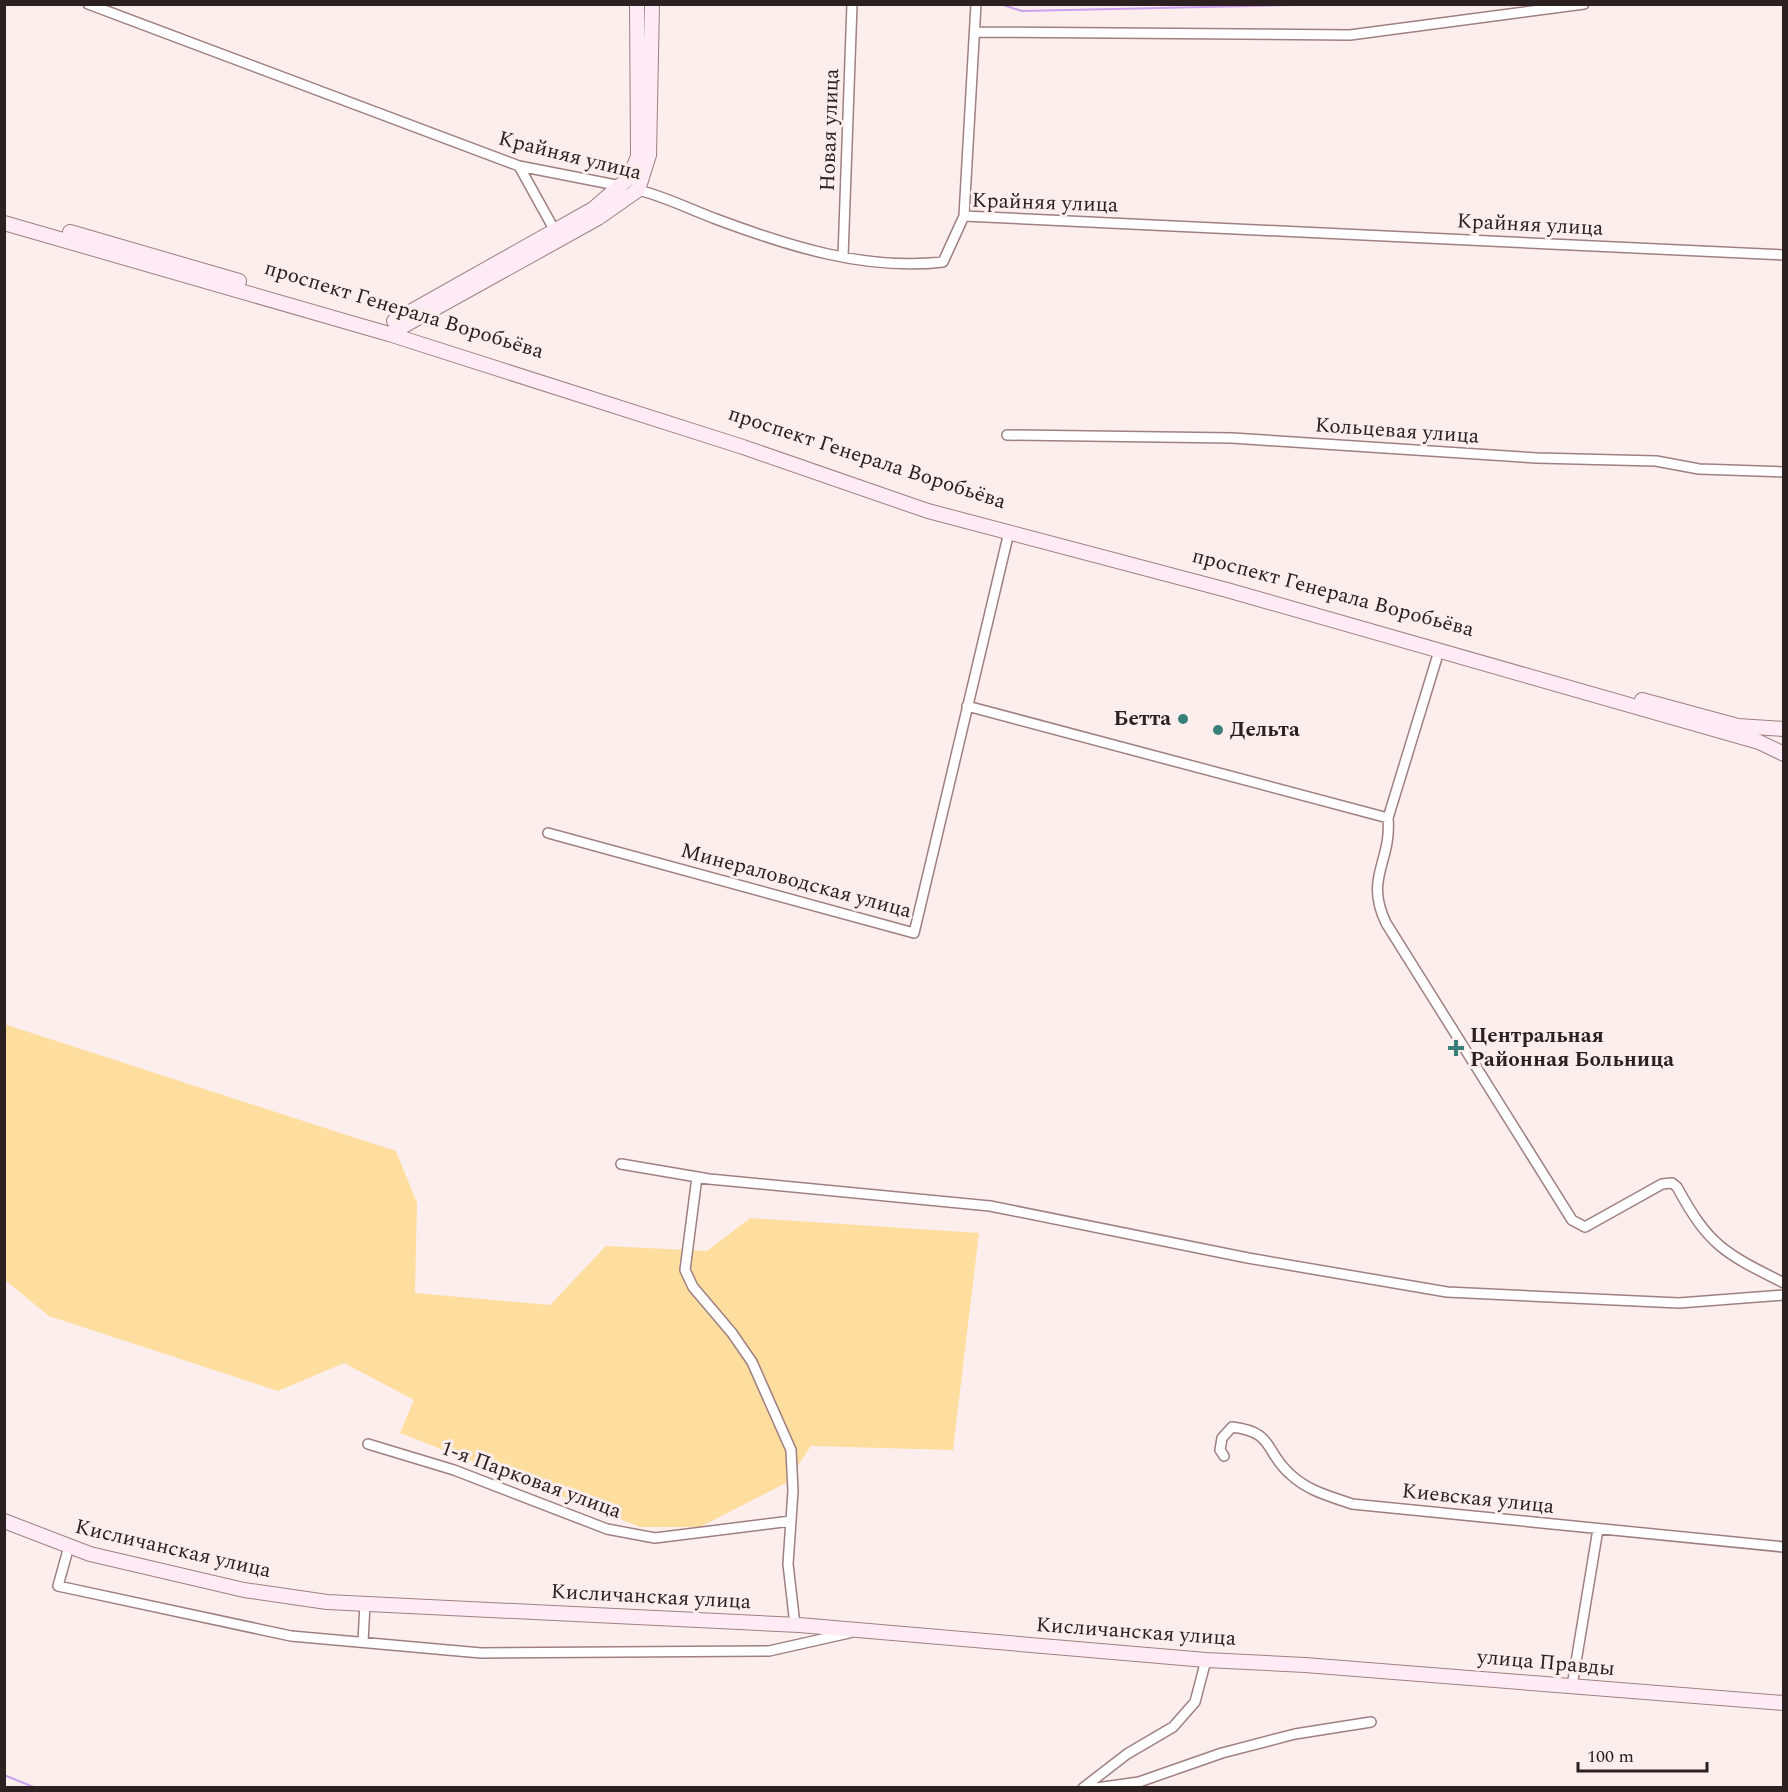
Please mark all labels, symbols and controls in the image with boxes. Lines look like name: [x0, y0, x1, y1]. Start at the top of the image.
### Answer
street label: Новая улица: [812, 67, 848, 192]
street label: Крайняя улица: [495, 123, 646, 189]
street label: Крайняя улица: [971, 184, 1120, 222]
street label: Крайняя улица: [1456, 205, 1605, 245]
street label: проспект Генерала Воробьёва: [260, 252, 548, 368]
street label: проспект Генерала Воробьёва: [724, 398, 1011, 518]
street label: Кольцевая улица: [1314, 409, 1481, 453]
street label: проспект Генерала Воробьёва: [1188, 540, 1478, 646]
place label: Бетта: [1114, 703, 1171, 735]
marker: Бетта: [1176, 712, 1190, 726]
place label: Дельта: [1230, 714, 1300, 746]
marker: Дельта: [1211, 723, 1225, 737]
street label: Минераловодская улица: [677, 835, 916, 927]
place label: Центральная Районная Больница: [1470, 1020, 1674, 1076]
marker: Центральная Районная Больница: [1447, 1039, 1465, 1057]
street label: 1-я Парковая улица: [436, 1432, 627, 1528]
street label: Киевская улица: [1400, 1475, 1557, 1523]
street label: Кисличанская улица: [72, 1511, 275, 1587]
street label: Кисличанская улица: [550, 1576, 753, 1618]
street label: Кисличанская улица: [1035, 1609, 1238, 1655]
street label: улица Правды: [1475, 1641, 1616, 1685]
scale bar: [1578, 1735, 1707, 1773]
text: 100 m: [1587, 1743, 1634, 1770]

